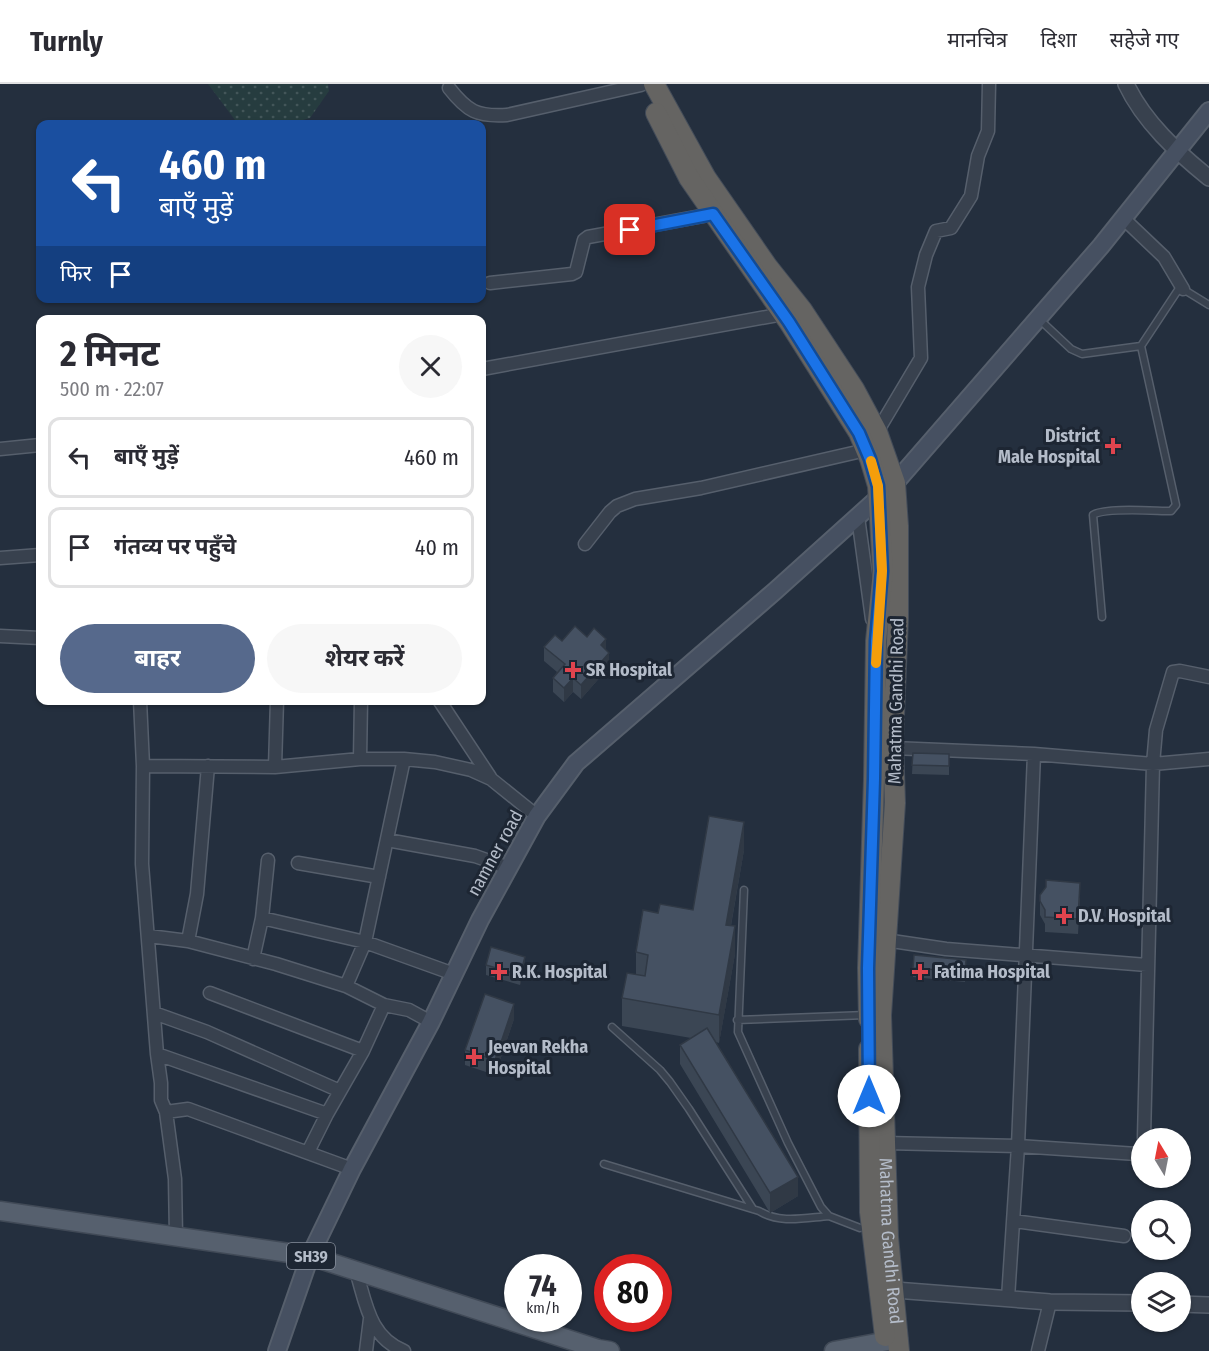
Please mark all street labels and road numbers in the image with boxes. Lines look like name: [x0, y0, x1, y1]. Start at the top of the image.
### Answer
street label: Mahatma Gandhi Road: [884, 618, 908, 784]
street label: namner road: [462, 806, 528, 900]
street label: Mahatma Gandhi Road: [875, 1157, 907, 1325]
road number: SH39: [287, 1243, 335, 1269]

